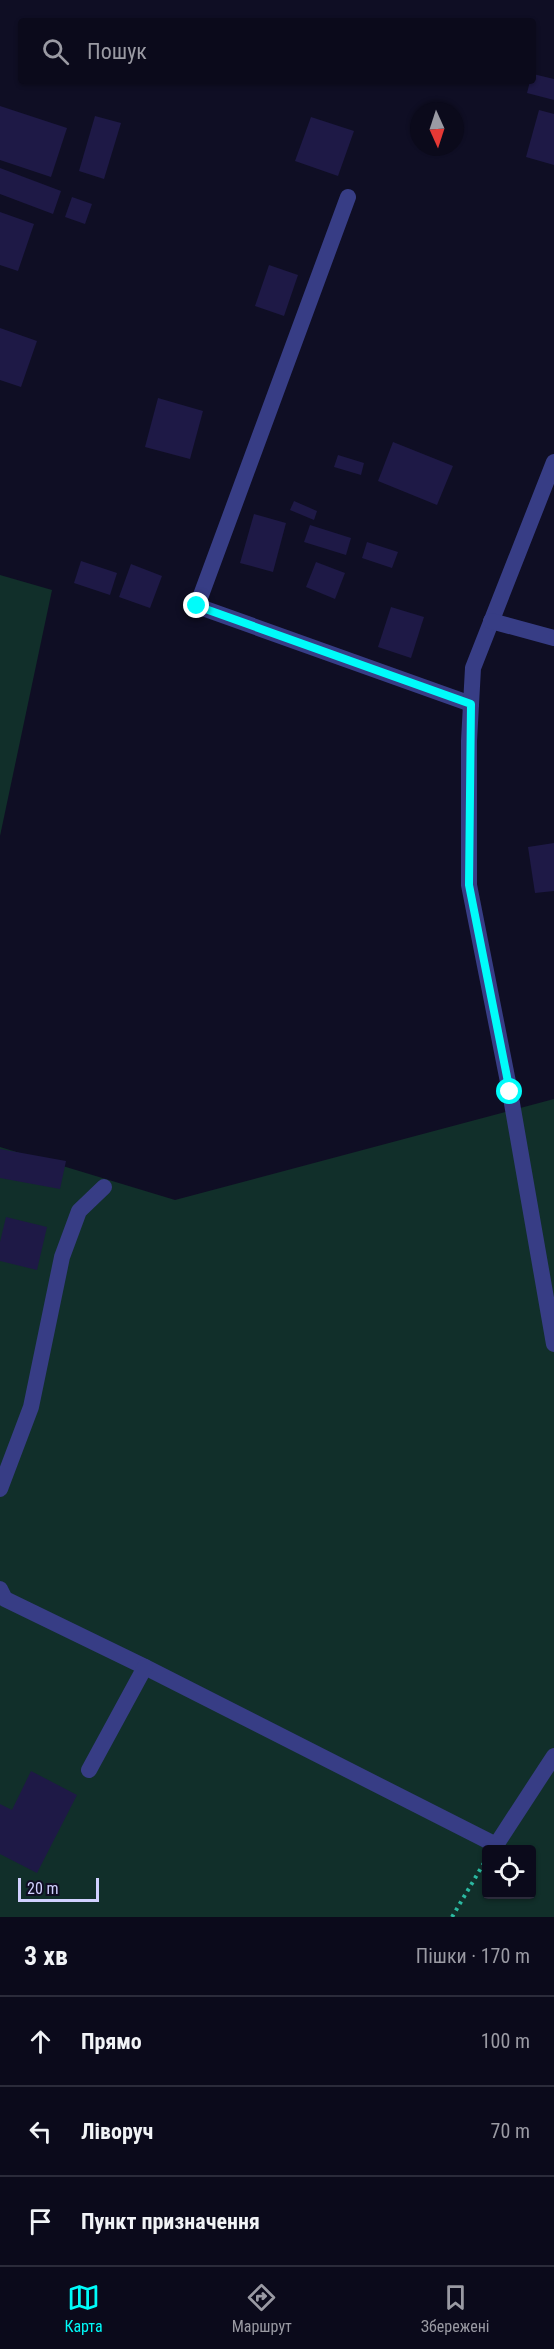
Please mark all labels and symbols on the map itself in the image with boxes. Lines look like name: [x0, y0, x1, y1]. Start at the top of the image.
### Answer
north arrow: [410, 102, 464, 156]
route end: [183, 592, 209, 618]
route start: [496, 1078, 522, 1104]
scale bar: [18, 1875, 99, 1902]

